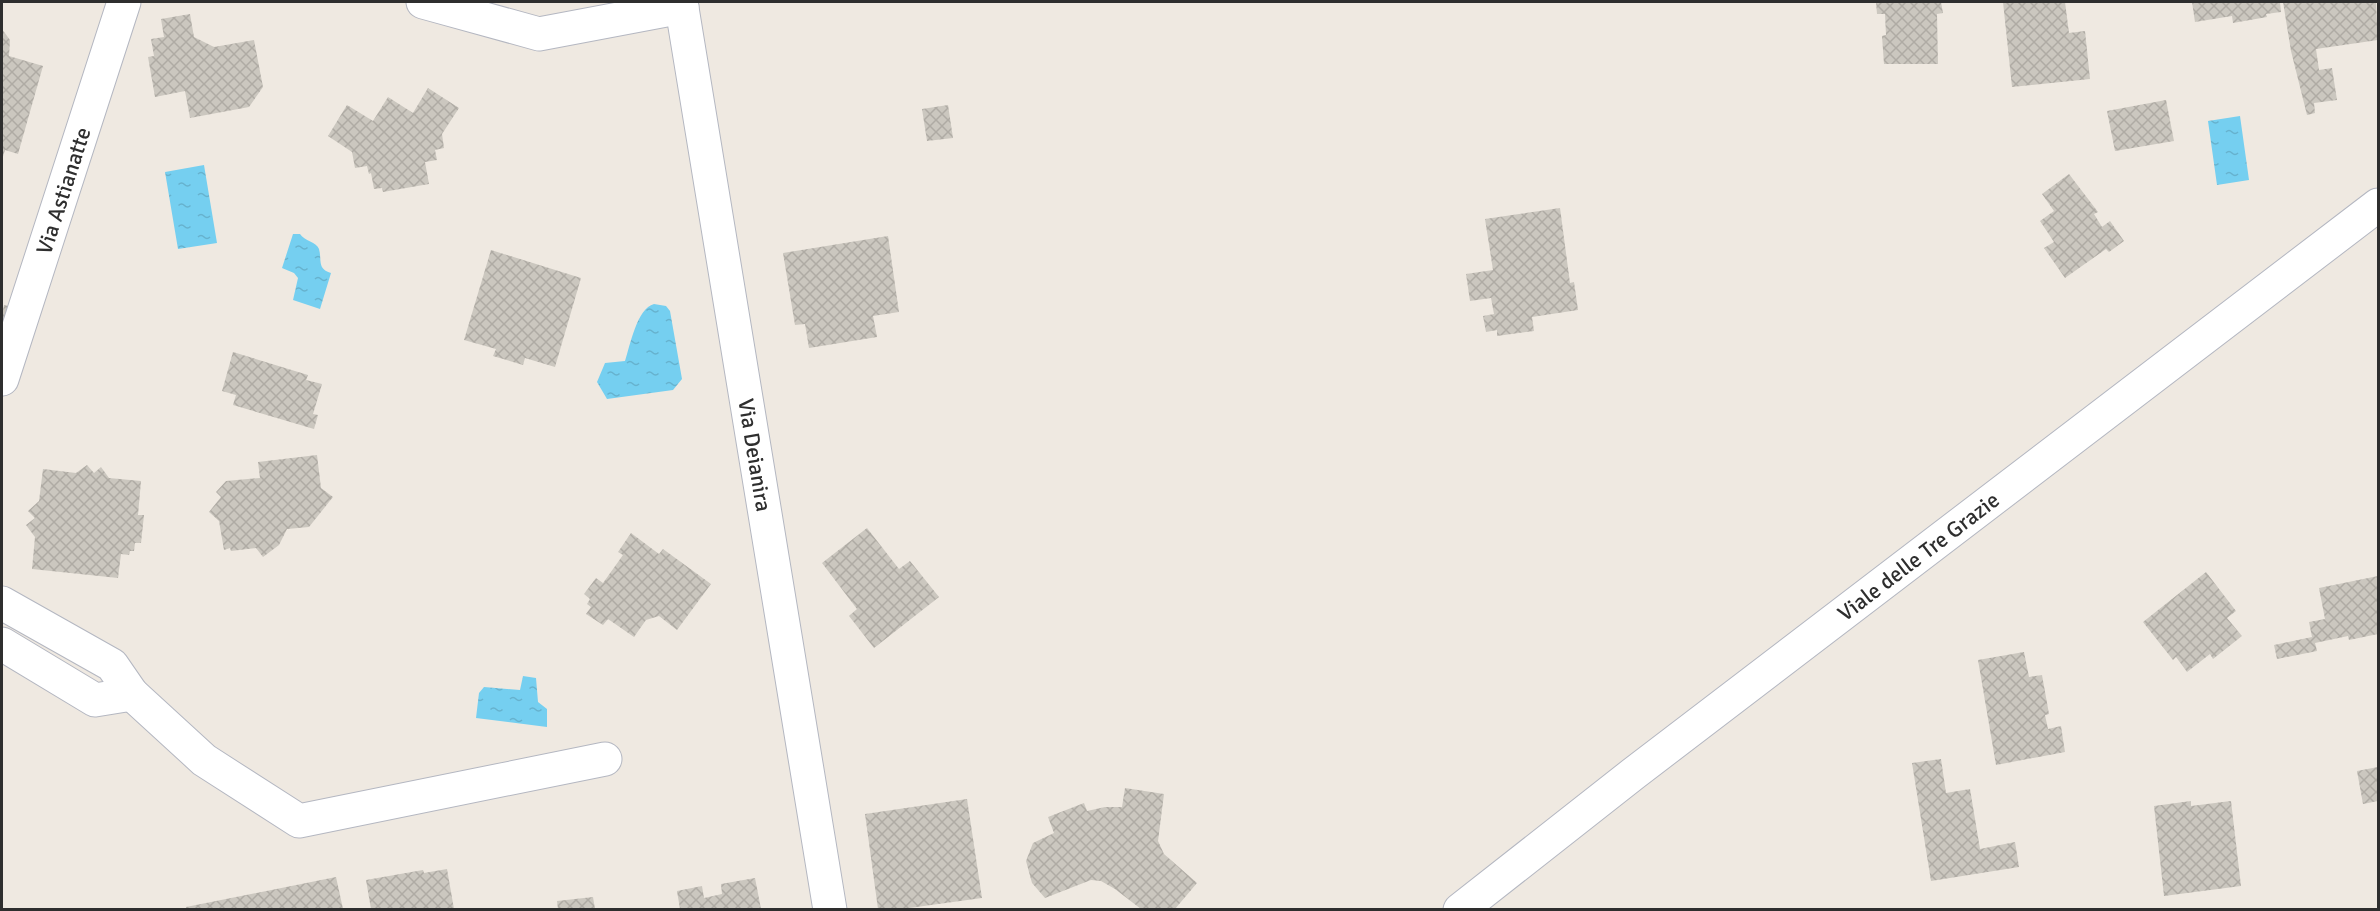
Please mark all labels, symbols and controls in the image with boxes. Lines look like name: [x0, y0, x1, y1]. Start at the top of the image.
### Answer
street label: Via Astianatte: [30, 124, 96, 257]
street label: Via Deianira: [733, 396, 778, 513]
street label: Viale delle Tre Grazie: [1832, 486, 2004, 626]

